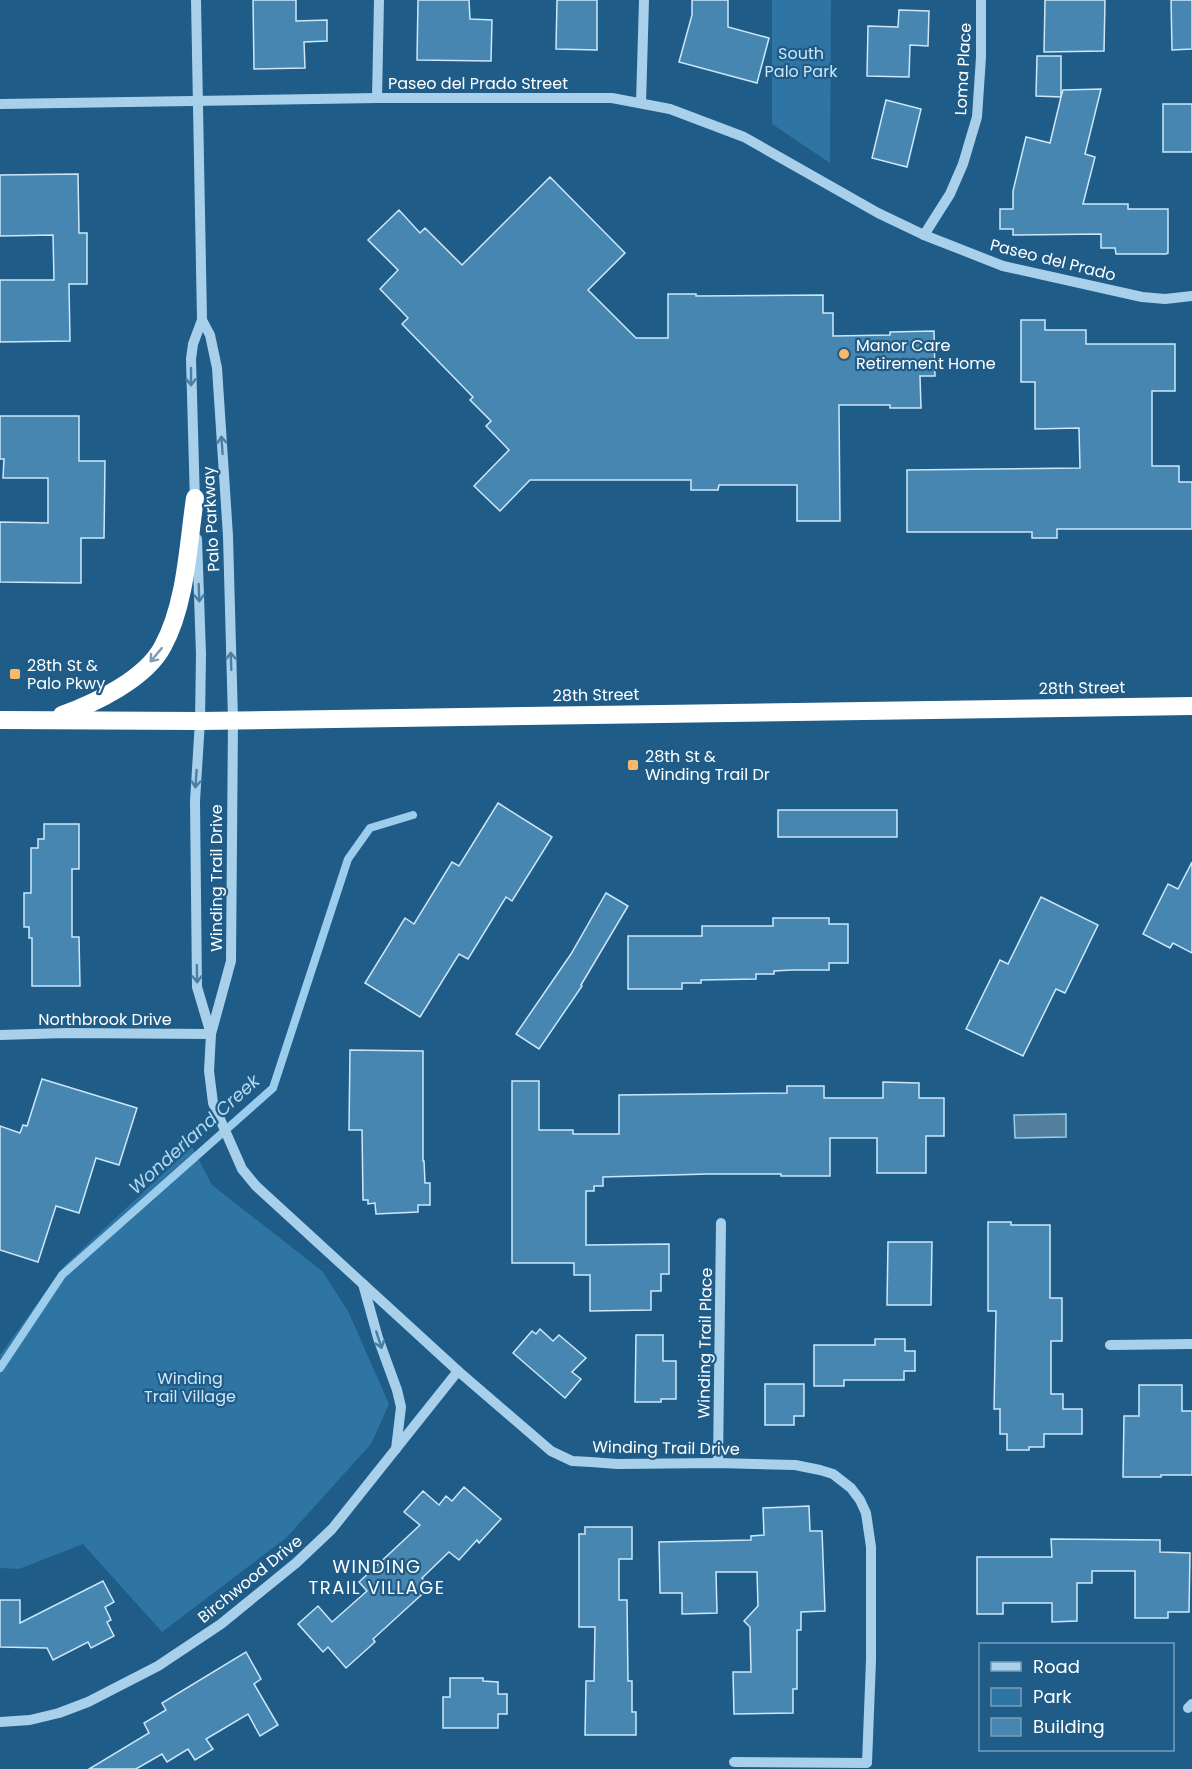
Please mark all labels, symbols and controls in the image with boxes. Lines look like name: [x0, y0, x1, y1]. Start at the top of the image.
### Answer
street label: Loma Place: [949, 22, 977, 116]
park label: South Palo Park: [765, 42, 838, 83]
street label: Paseo del Prado Street: [388, 72, 568, 95]
street label: Paseo del Prado: [988, 233, 1118, 287]
place label: Manor Care Retirement Home: [856, 334, 996, 375]
marker: Manor Care Retirement Home: [837, 347, 851, 361]
one-way arrow: [185, 367, 197, 387]
one-way arrow: [216, 436, 227, 456]
street label: Palo Parkway: [197, 466, 225, 572]
one-way arrow: [193, 582, 204, 602]
one-way arrow: [150, 647, 163, 663]
one-way arrow: [225, 652, 237, 672]
place label: 28th St & Palo Pkwy: [27, 654, 105, 695]
marker: 28th St & Palo Pkwy: [8, 667, 22, 681]
street label: 28th Street: [1039, 676, 1126, 700]
street label: 28th Street: [553, 683, 640, 707]
place label: 28th St & Winding Trail Dr: [645, 745, 770, 786]
marker: 28th St & Winding Trail Dr: [626, 758, 640, 772]
one-way arrow: [190, 768, 201, 788]
street label: Winding Trail Drive: [205, 804, 228, 952]
one-way arrow: [191, 963, 203, 983]
street label: Northbrook Drive: [38, 1008, 172, 1031]
water label: Wonderland Creek: [123, 1068, 266, 1200]
street label: Winding Trail Place: [692, 1267, 718, 1419]
one-way arrow: [374, 1330, 385, 1349]
park label: Winding Trail Village: [144, 1367, 236, 1408]
street label: Winding Trail Drive: [592, 1435, 740, 1461]
street label: Birchwood Drive: [193, 1530, 307, 1628]
district label: WINDING TRAIL VILLAGE: [309, 1554, 445, 1600]
legend: [979, 1643, 1174, 1751]
text: Road: [1033, 1654, 1080, 1679]
text: Park: [1033, 1684, 1072, 1709]
text: Building: [1033, 1714, 1105, 1739]

